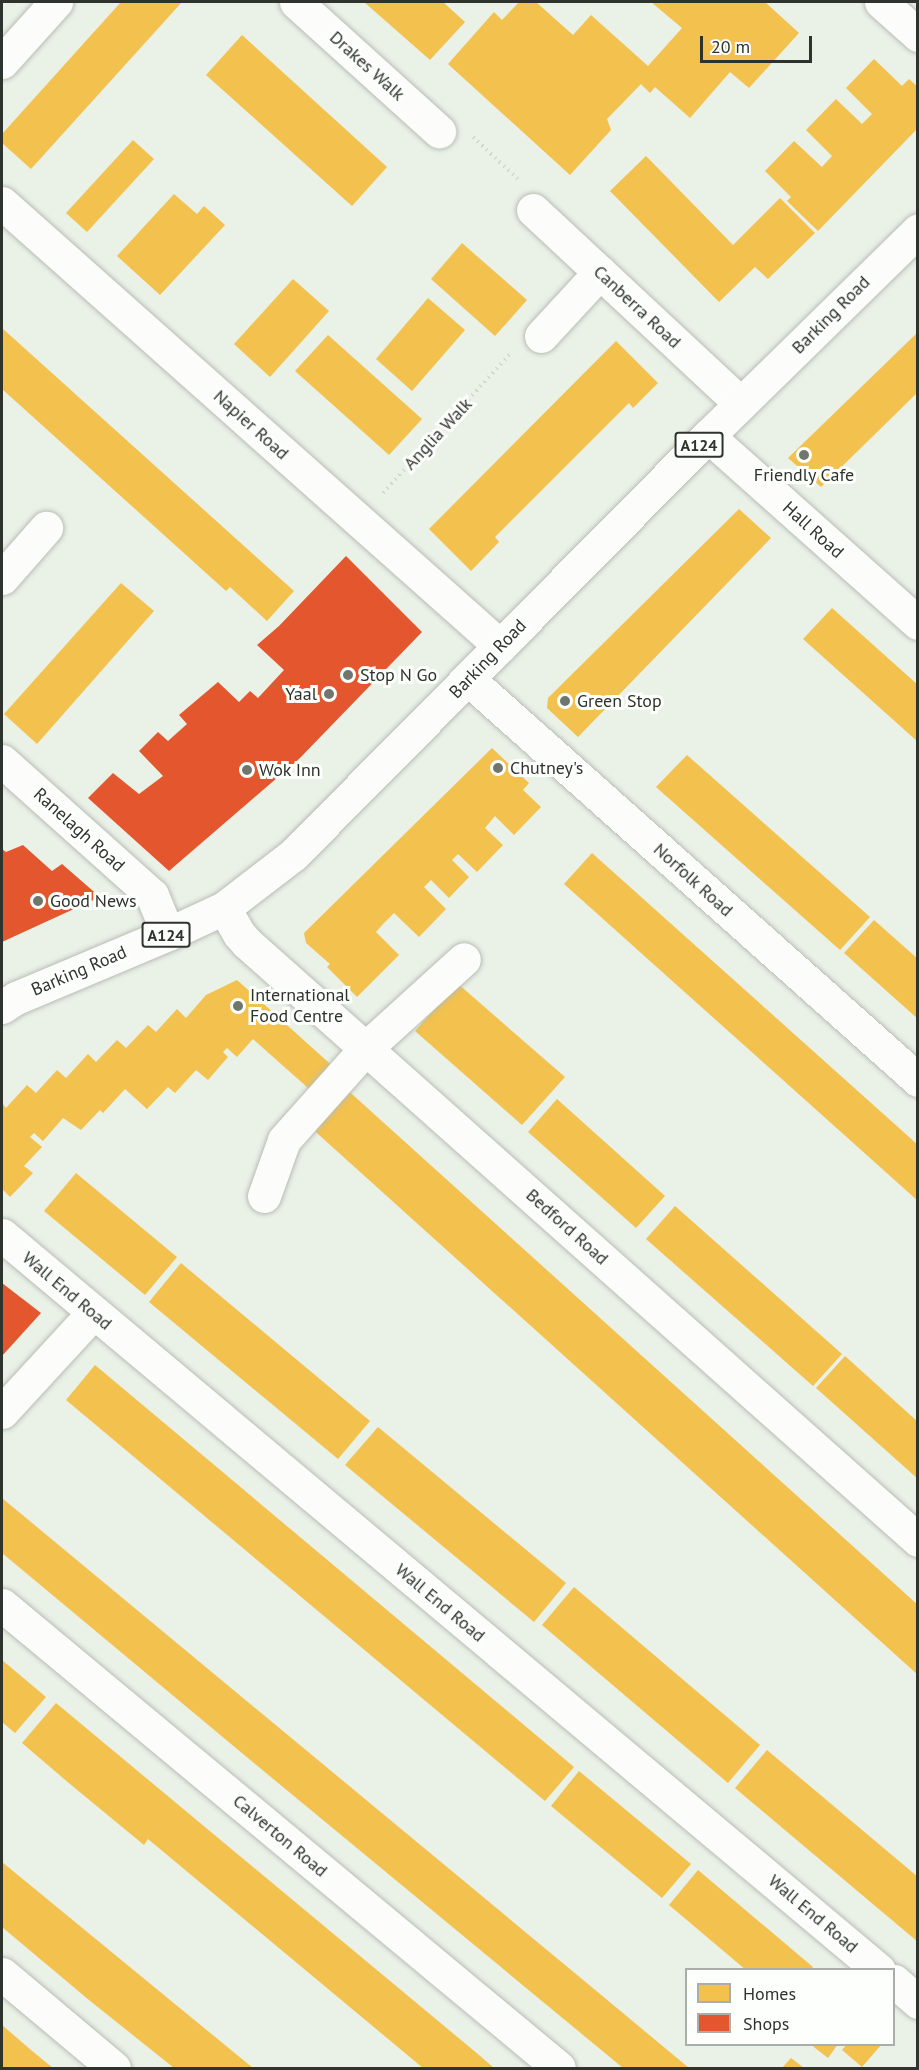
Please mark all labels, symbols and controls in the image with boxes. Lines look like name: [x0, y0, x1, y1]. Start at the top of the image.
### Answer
scale bar: [703, 24, 816, 62]
street label: Drakes Walk: [325, 27, 409, 105]
text: 20 m: [711, 35, 750, 58]
street label: Canberra Road: [589, 261, 685, 353]
street label: Barking Road: [788, 272, 874, 358]
street label: Napier Road: [209, 386, 293, 464]
street label: Anglia Walk: [399, 393, 477, 475]
road number: A124: [674, 432, 724, 458]
marker: Friendly Cafe: [797, 448, 811, 462]
place label: Friendly Cafe: [754, 464, 854, 486]
street label: Hall Road: [778, 497, 848, 563]
street label: Barking Road: [445, 615, 531, 703]
place label: Stop N Go: [360, 664, 437, 686]
marker: Stop N Go: [341, 668, 355, 682]
place label: Yaal: [285, 683, 317, 705]
marker: Yaal: [322, 687, 336, 701]
place label: Green Stop: [577, 690, 662, 712]
marker: Green Stop: [558, 694, 572, 708]
place label: Chutney's: [510, 757, 583, 779]
place label: Wok Inn: [259, 759, 321, 781]
marker: Chutney's: [491, 761, 505, 775]
marker: Wok Inn: [240, 763, 254, 777]
street label: Ranelagh Road: [29, 783, 129, 877]
street label: Norfolk Road: [649, 839, 737, 921]
place label: Good News: [50, 890, 137, 912]
marker: Good News: [31, 894, 45, 908]
road number: A124: [140, 922, 192, 948]
street label: Barking Road: [28, 941, 130, 1001]
place label: International Food Centre: [250, 985, 350, 1028]
marker: International Food Centre: [231, 999, 245, 1013]
street label: Bedford Road: [521, 1184, 613, 1270]
street label: Wall End Road: [18, 1247, 116, 1335]
street label: Wall End Road: [391, 1559, 489, 1647]
street label: Calverton Road: [228, 1790, 332, 1882]
street label: Wall End Road: [764, 1870, 862, 1958]
legend: [685, 1968, 895, 2046]
text: Homes: [743, 1982, 796, 2005]
text: Shops: [743, 2012, 789, 2035]

